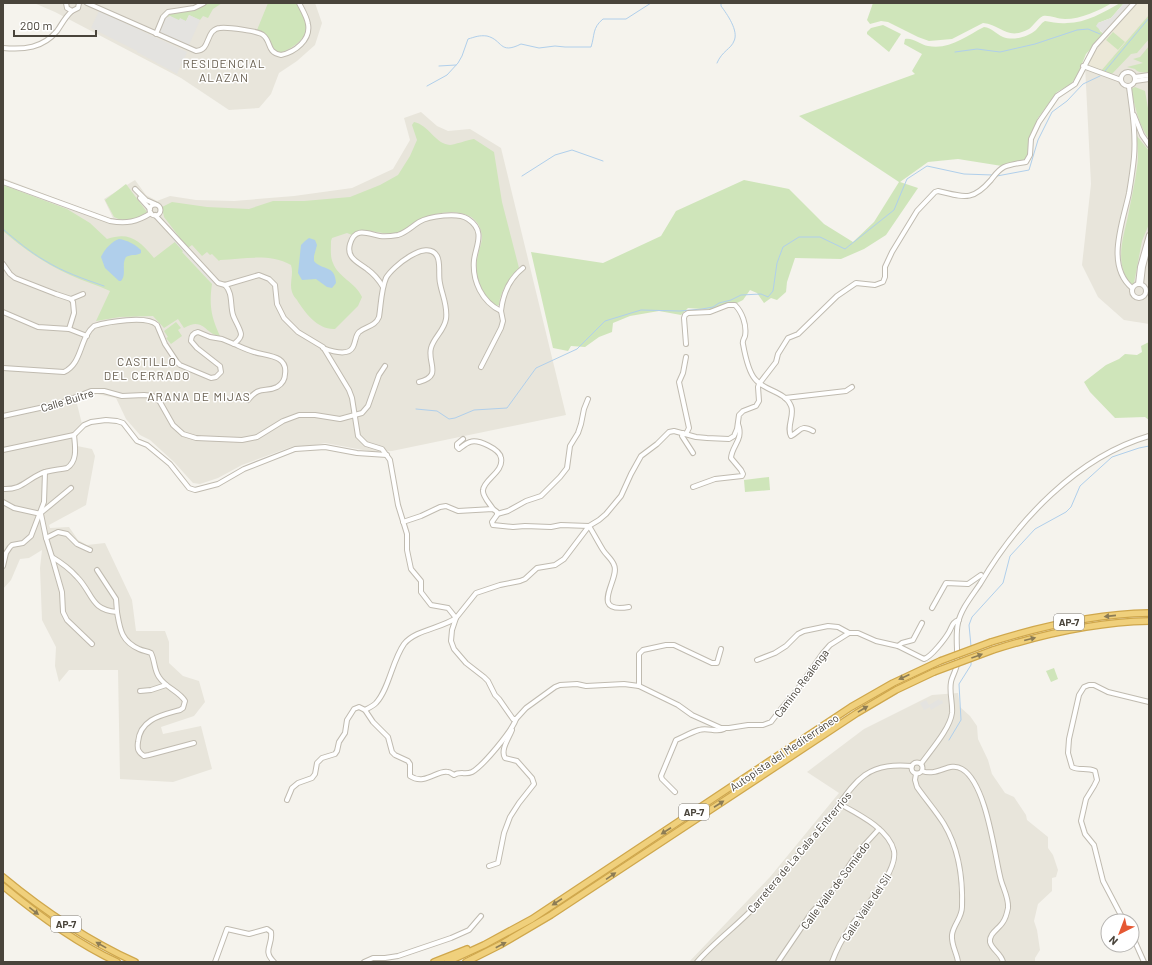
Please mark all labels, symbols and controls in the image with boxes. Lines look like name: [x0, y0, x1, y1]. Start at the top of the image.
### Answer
scale bar: [14, 12, 96, 38]
text: 200 m: [20, 18, 52, 32]
district label: RESIDENCIAL ALAZAN: [182, 56, 266, 84]
district label: CASTILLO DEL CERRADO: [104, 354, 190, 382]
street label: Calle Buitre: [39, 386, 95, 414]
district label: ARANA DE MIJAS: [147, 389, 251, 403]
one-way arrow: [1104, 613, 1116, 620]
road number: AP-7: [1054, 614, 1084, 630]
one-way arrow: [1025, 636, 1037, 642]
street label: Camino Realenga: [771, 646, 831, 720]
one-way arrow: [971, 652, 983, 658]
one-way arrow: [899, 674, 910, 680]
one-way arrow: [857, 706, 869, 713]
street label: Autopista del Mediterráneo: [727, 711, 841, 793]
street label: Carretera de La Cala a Entrerrios: [744, 789, 854, 915]
one-way arrow: [714, 800, 725, 808]
road number: AP-7: [679, 804, 709, 820]
one-way arrow: [660, 827, 671, 834]
street label: Calle Valle de Somiedo: [798, 839, 872, 931]
street label: Calle Valle del Sil: [839, 871, 893, 943]
one-way arrow: [606, 872, 616, 880]
one-way arrow: [552, 898, 562, 906]
one-way arrow: [28, 906, 39, 915]
north arrow: [1100, 913, 1140, 953]
road number: AP-7: [51, 916, 81, 932]
text: N: [1106, 934, 1120, 948]
one-way arrow: [95, 941, 106, 948]
one-way arrow: [495, 941, 507, 948]

